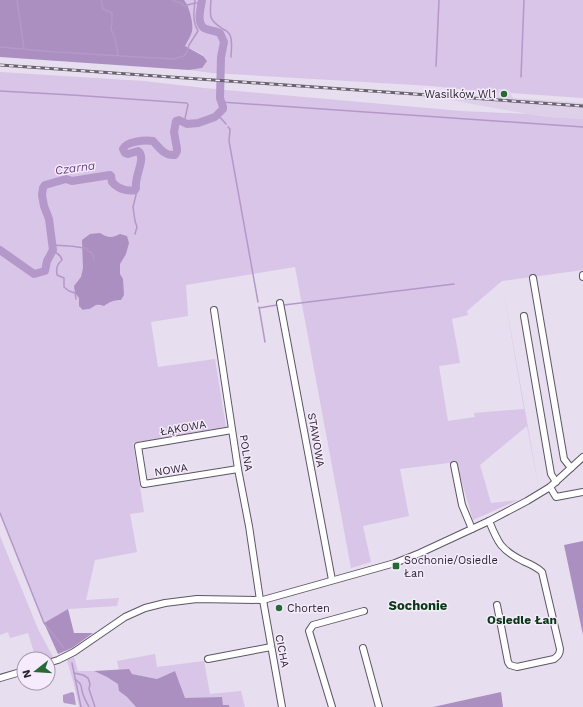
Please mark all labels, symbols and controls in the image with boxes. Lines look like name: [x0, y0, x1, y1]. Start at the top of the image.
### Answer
place label: Wasilków Wl1: [424, 88, 496, 101]
marker: Wasilków Wl1: [499, 89, 509, 99]
water label: Czarna: [54, 158, 97, 178]
street label: STAWOWA: [305, 412, 327, 468]
street label: ŁĄKOWA: [159, 418, 207, 438]
street label: POLNA: [237, 434, 255, 472]
street label: NOWA: [153, 461, 189, 479]
place label: Sochonie/Osiedle Łan: [404, 554, 498, 580]
marker: Sochonie/Osiedle Łan: [391, 561, 401, 571]
district label: Sochonie: [389, 598, 448, 613]
place label: Chorten: [287, 602, 330, 615]
marker: Chorten: [274, 603, 284, 613]
district label: Osiedle Łan: [487, 613, 557, 627]
street label: CICHA: [272, 633, 292, 669]
north arrow: [16, 651, 56, 691]
text: N: [20, 668, 34, 680]

